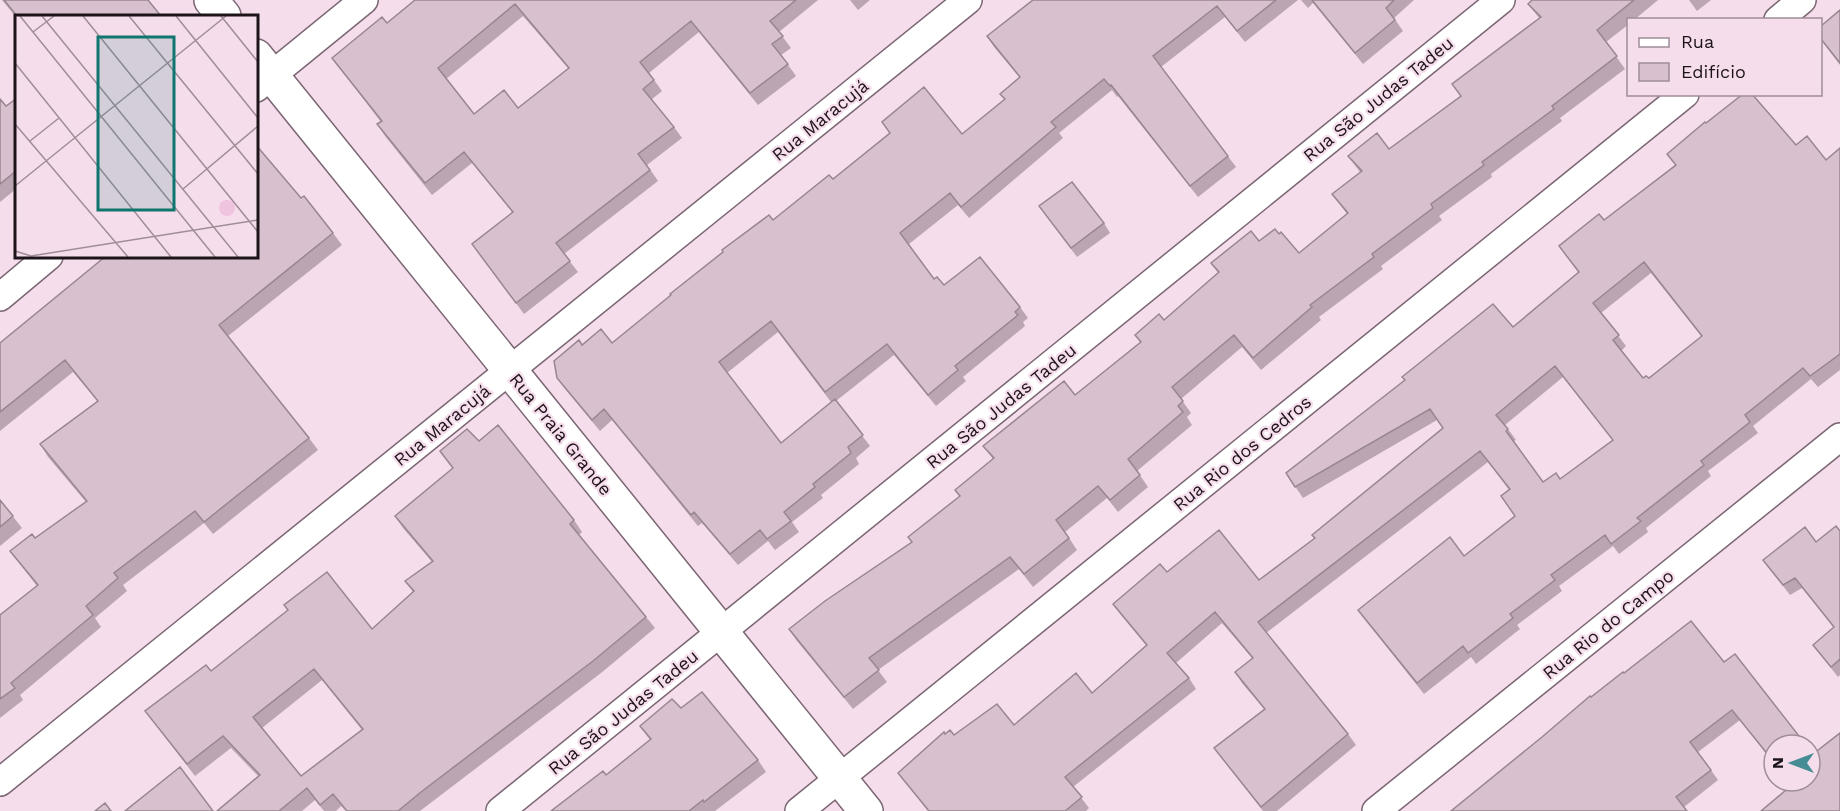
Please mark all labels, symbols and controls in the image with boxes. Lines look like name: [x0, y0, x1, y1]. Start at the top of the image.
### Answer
inset map: [15, 15, 258, 258]
legend: [1627, 18, 1822, 96]
text: Rua: [1681, 31, 1714, 52]
street label: Rua São Judas Tadeu: [1299, 32, 1457, 166]
text: Edifício: [1681, 61, 1746, 82]
street label: Rua Maracujá: [768, 75, 872, 165]
street label: Rua São Judas Tadeu: [922, 339, 1080, 473]
street label: Rua Praia Grande: [505, 369, 617, 499]
street label: Rua Maracujá: [390, 380, 494, 470]
street label: Rua Rio dos Cedros: [1169, 391, 1315, 515]
street label: Rua Rio do Campo: [1538, 565, 1678, 683]
street label: Rua São Judas Tadeu: [544, 645, 702, 779]
north arrow: [1762, 733, 1822, 793]
text: N: [1768, 757, 1787, 769]

